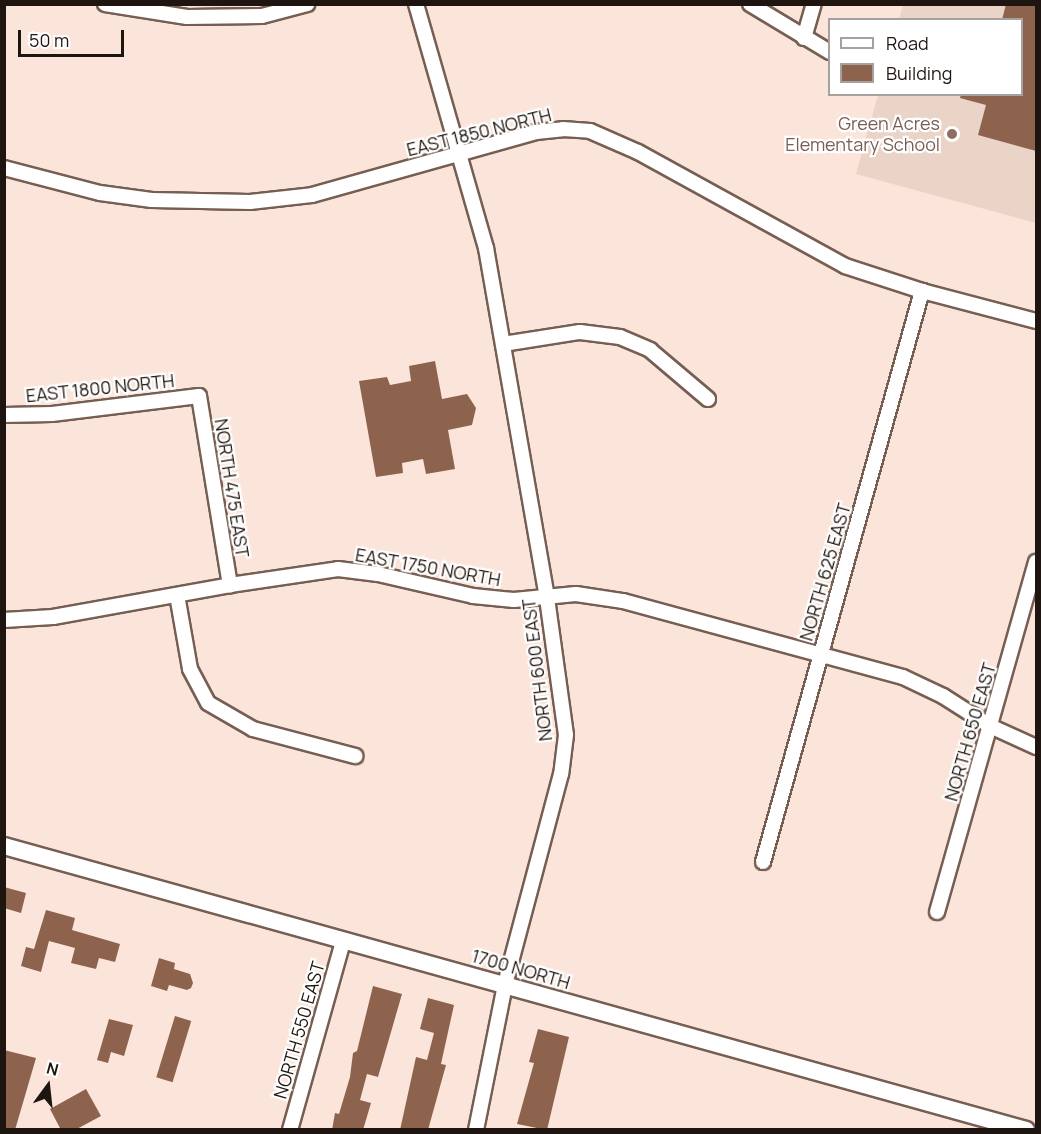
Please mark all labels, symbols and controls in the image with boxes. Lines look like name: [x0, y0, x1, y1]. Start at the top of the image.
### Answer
scale bar: [21, 18, 128, 56]
legend: [828, 18, 1023, 96]
text: 50 m: [29, 28, 69, 52]
text: Road: [886, 31, 929, 55]
text: Building: [886, 61, 952, 85]
street label: EAST 1850 NORTH: [404, 104, 554, 160]
place label: Green Acres Elementary School: [785, 113, 940, 156]
marker: Green Acres Elementary School: [945, 127, 959, 141]
street label: EAST 1800 NORTH: [25, 369, 175, 407]
street label: NORTH 475 EAST: [210, 417, 254, 559]
street label: NORTH 625 EAST: [795, 501, 855, 643]
street label: EAST 1750 NORTH: [353, 544, 503, 590]
street label: NORTH 600 EAST: [518, 598, 556, 742]
street label: NORTH 650 EAST: [940, 660, 1000, 804]
street label: 1700 NORTH: [469, 945, 573, 993]
street label: NORTH 550 EAST: [269, 959, 329, 1101]
north arrow: [18, 1056, 78, 1116]
text: N: [44, 1057, 61, 1081]

